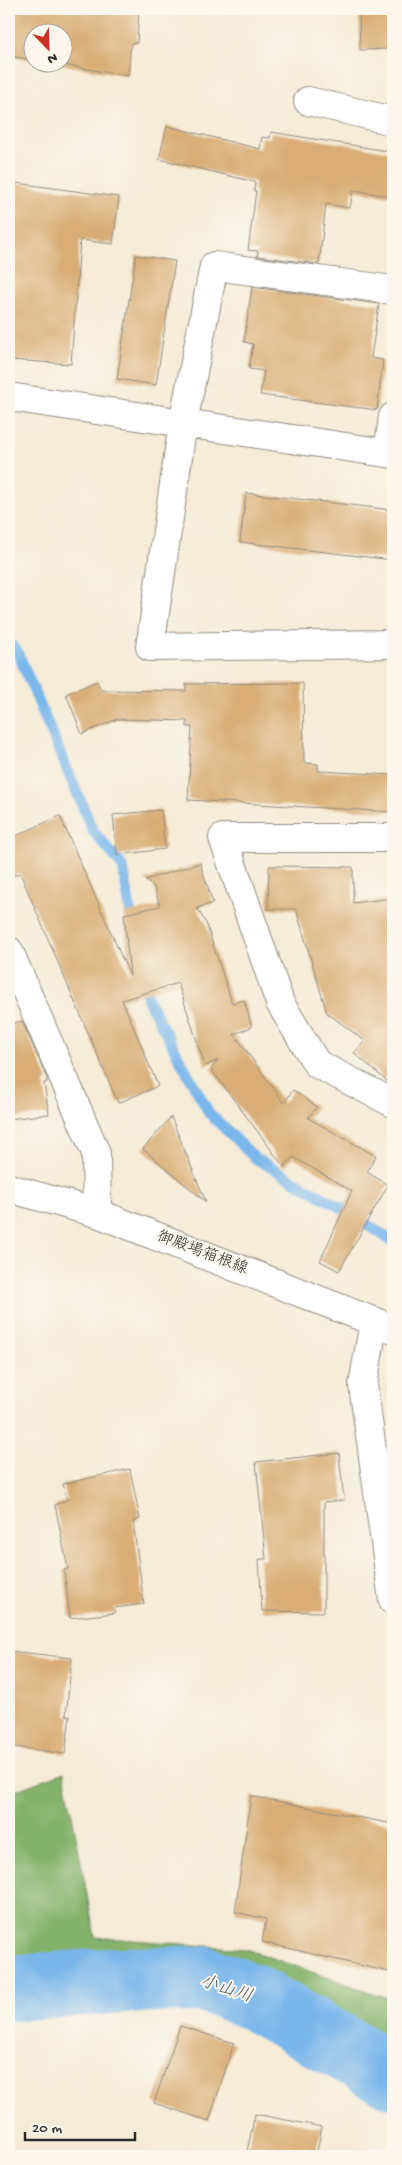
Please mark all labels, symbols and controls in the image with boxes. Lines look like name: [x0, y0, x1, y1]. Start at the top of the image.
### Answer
north arrow: [22, 22, 72, 72]
text: N: [45, 48, 60, 67]
street label: 御殿場箱根線: [154, 1226, 251, 1280]
water label: 小山川: [197, 1971, 255, 2008]
scale bar: [25, 2110, 135, 2142]
text: 20 m: [32, 2120, 62, 2138]

